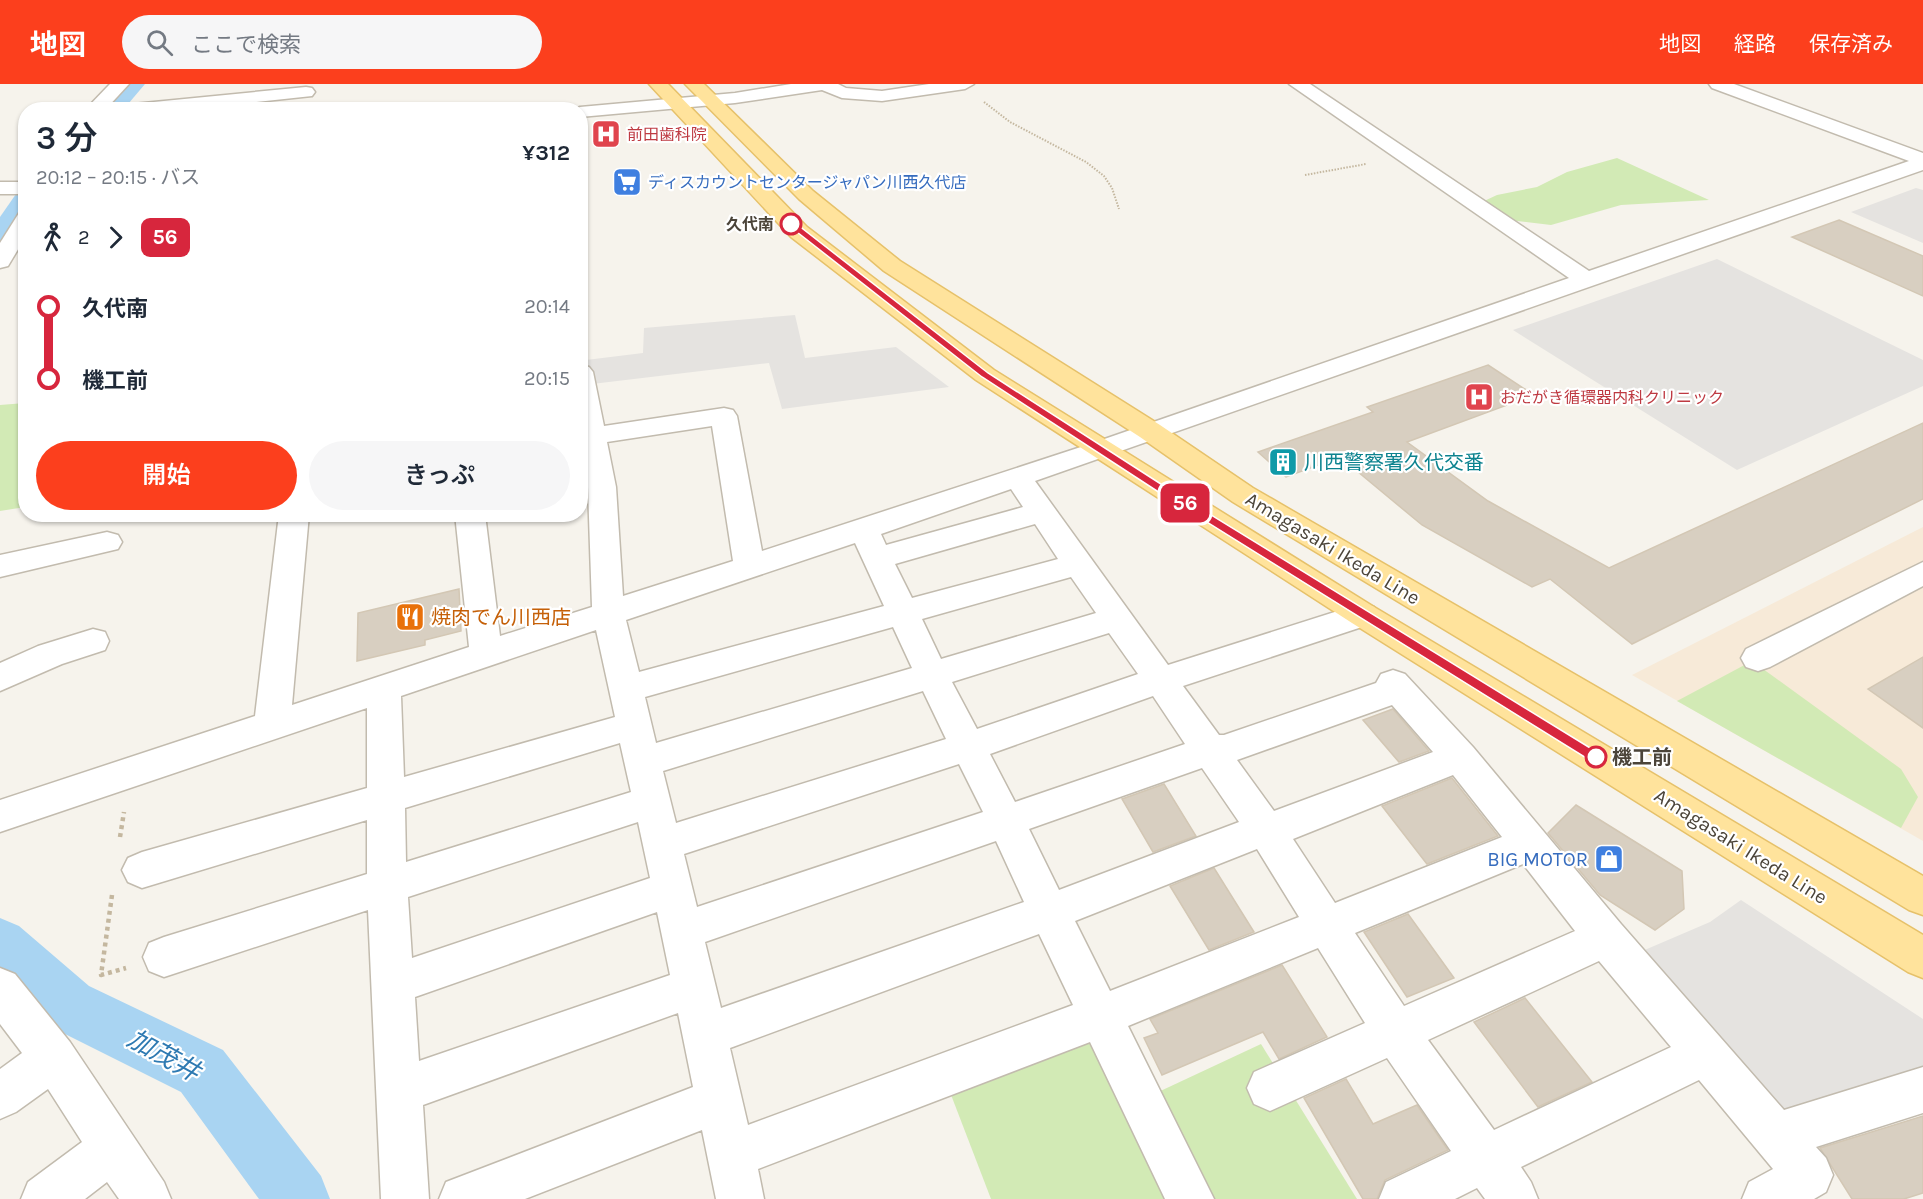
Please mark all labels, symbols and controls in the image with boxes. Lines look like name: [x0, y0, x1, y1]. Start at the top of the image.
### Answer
search box: [122, 15, 542, 69]
icon: search: [143, 26, 176, 59]
text: 地図: [30, 28, 86, 61]
text: ここで検索: [191, 32, 301, 58]
text: 地図: [1659, 32, 1701, 56]
text: 経路: [1734, 32, 1776, 56]
text: 保存済み: [1809, 32, 1893, 56]
hospital icon: 前田歯科院: [590, 118, 622, 150]
text: 3 分: [36, 119, 97, 157]
place label: 前田歯科院: [627, 125, 707, 144]
text: ¥312: [522, 140, 570, 166]
text: 20:12 – 20:15 · バス: [36, 166, 200, 189]
supermarket icon: ディスカウントセンタージャパン川西久代店: [611, 166, 643, 198]
place label: ディスカウントセンタージャパン川西久代店: [648, 173, 967, 192]
marker: 久代南: [780, 213, 802, 235]
place label: 久代南: [726, 215, 774, 234]
icon: walk: [36, 221, 69, 254]
icon: forward: [99, 221, 132, 254]
text: 56: [153, 225, 178, 249]
text: 2: [78, 226, 90, 249]
text: 20:14: [524, 295, 570, 318]
text: 久代南: [82, 296, 148, 322]
text: 20:15: [524, 367, 570, 390]
text: 機工前: [82, 368, 148, 394]
hospital icon: おだがき循環器内科クリニック: [1463, 381, 1495, 413]
place label: おだがき循環器内科クリニック: [1500, 388, 1724, 407]
button: 開始: [36, 441, 297, 510]
button: きっぷ: [309, 441, 570, 510]
building icon: 川西警察署久代交番: [1267, 446, 1299, 478]
place label: 川西警察署久代交番: [1304, 451, 1484, 474]
line badge: 56: [1158, 484, 1212, 522]
street label: Amagasaki Ikeda Line: [1241, 487, 1424, 610]
text: 56: [1173, 491, 1197, 515]
restaurant icon: 焼肉でん川西店: [394, 601, 426, 633]
place label: 焼肉でん川西店: [431, 606, 571, 629]
marker: 機工前: [1585, 746, 1607, 768]
place label: 機工前: [1612, 746, 1672, 769]
street label: Amagasaki Ikeda Line: [1650, 784, 1831, 909]
shop icon: BIG MOTOR: [1593, 843, 1625, 875]
place label: BIG MOTOR: [1487, 848, 1588, 871]
water label: 加茂井: [122, 1023, 207, 1089]

